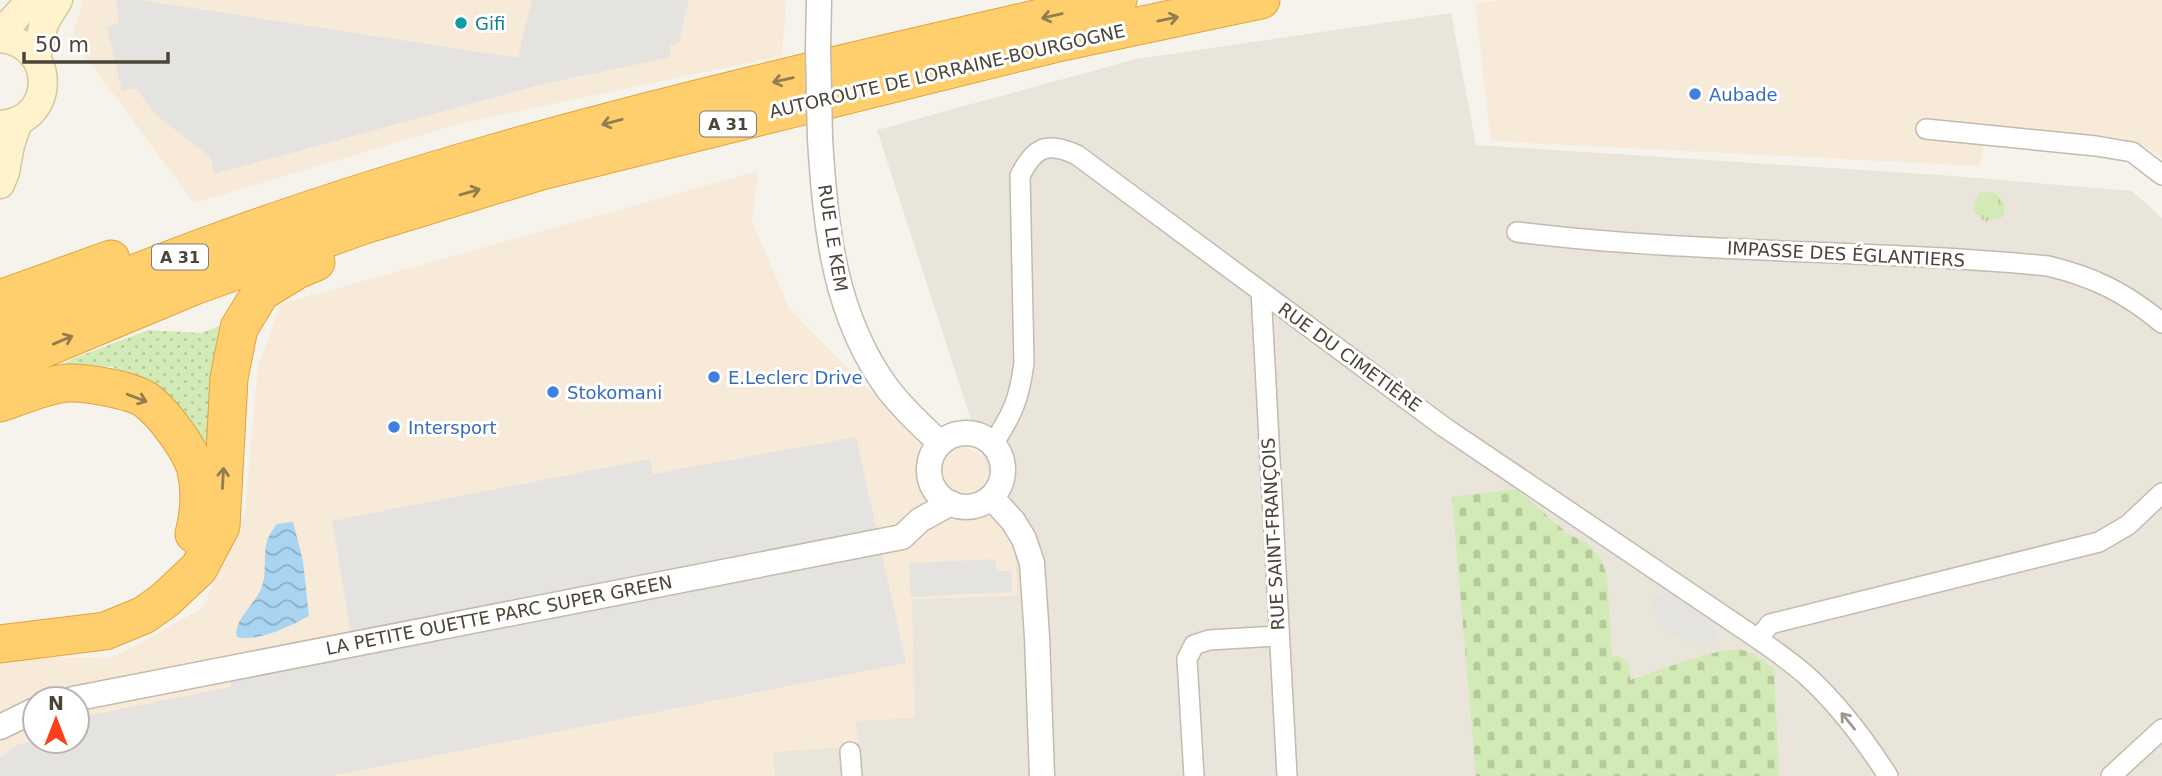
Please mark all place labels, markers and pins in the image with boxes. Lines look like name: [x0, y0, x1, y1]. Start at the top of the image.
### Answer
place label: Gifi: [475, 13, 505, 34]
marker: Gifi: [453, 15, 469, 31]
place label: Aubade: [1709, 84, 1778, 105]
marker: Aubade: [1687, 86, 1703, 102]
place label: E.Leclerc Drive: [728, 367, 862, 388]
marker: E.Leclerc Drive: [706, 369, 722, 385]
place label: Stokomani: [567, 382, 662, 403]
marker: Stokomani: [545, 384, 561, 400]
place label: Intersport: [408, 417, 497, 438]
marker: Intersport: [386, 419, 402, 435]

